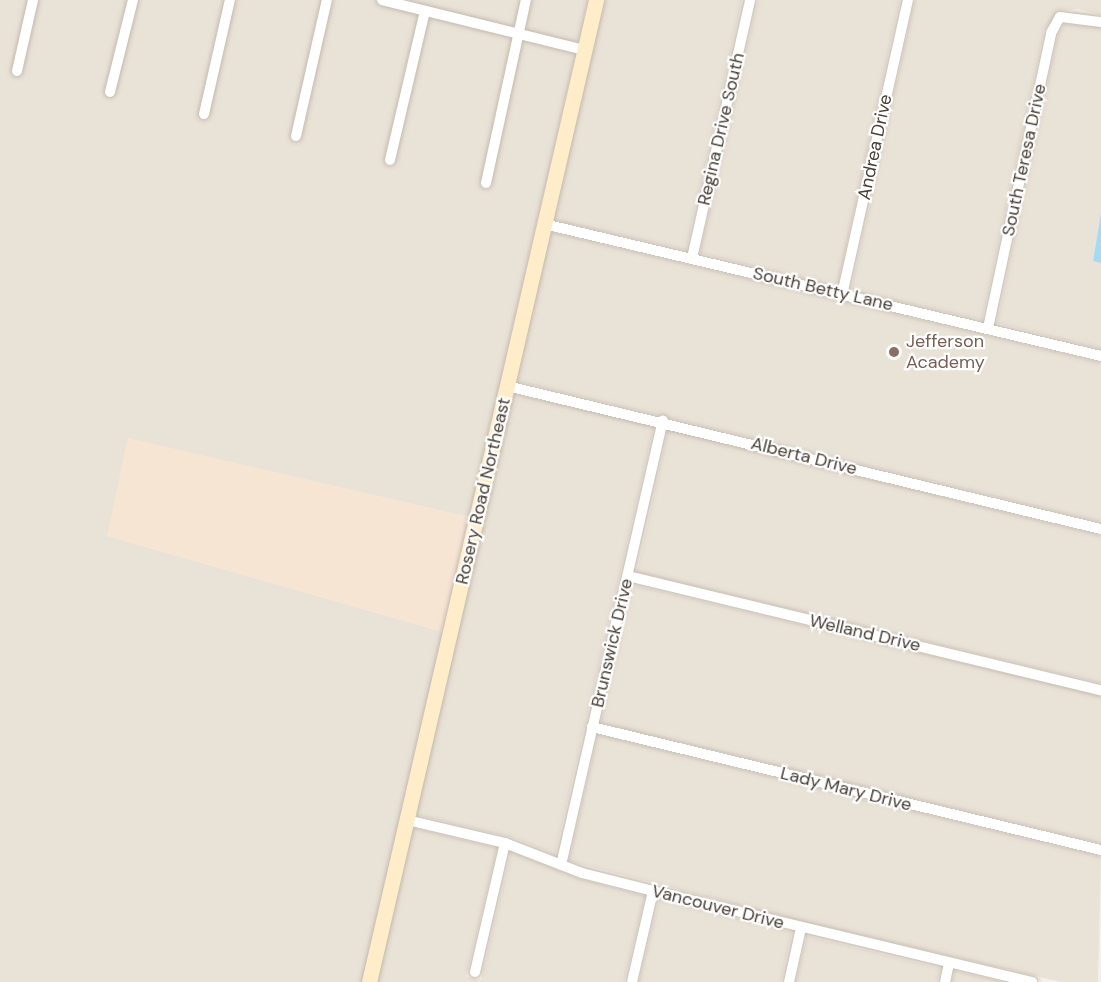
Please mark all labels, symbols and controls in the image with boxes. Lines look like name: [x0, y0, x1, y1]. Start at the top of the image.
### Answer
street label: Regina Drive South: [693, 51, 749, 207]
street label: South Teresa Drive: [997, 82, 1051, 238]
street label: Andrea Drive: [853, 92, 897, 202]
street label: South Betty Lane: [751, 262, 895, 316]
place label: Jefferson Academy: [906, 331, 985, 374]
marker: Jefferson Academy: [887, 345, 901, 359]
street label: Rosery Road Northeast: [451, 395, 515, 587]
street label: Alberta Drive: [749, 432, 859, 480]
street label: Brunswick Drive: [587, 576, 637, 710]
street label: Welland Drive: [807, 610, 923, 656]
street label: Lady Mary Drive: [778, 762, 914, 816]
street label: Vancouver Drive: [650, 880, 786, 934]

